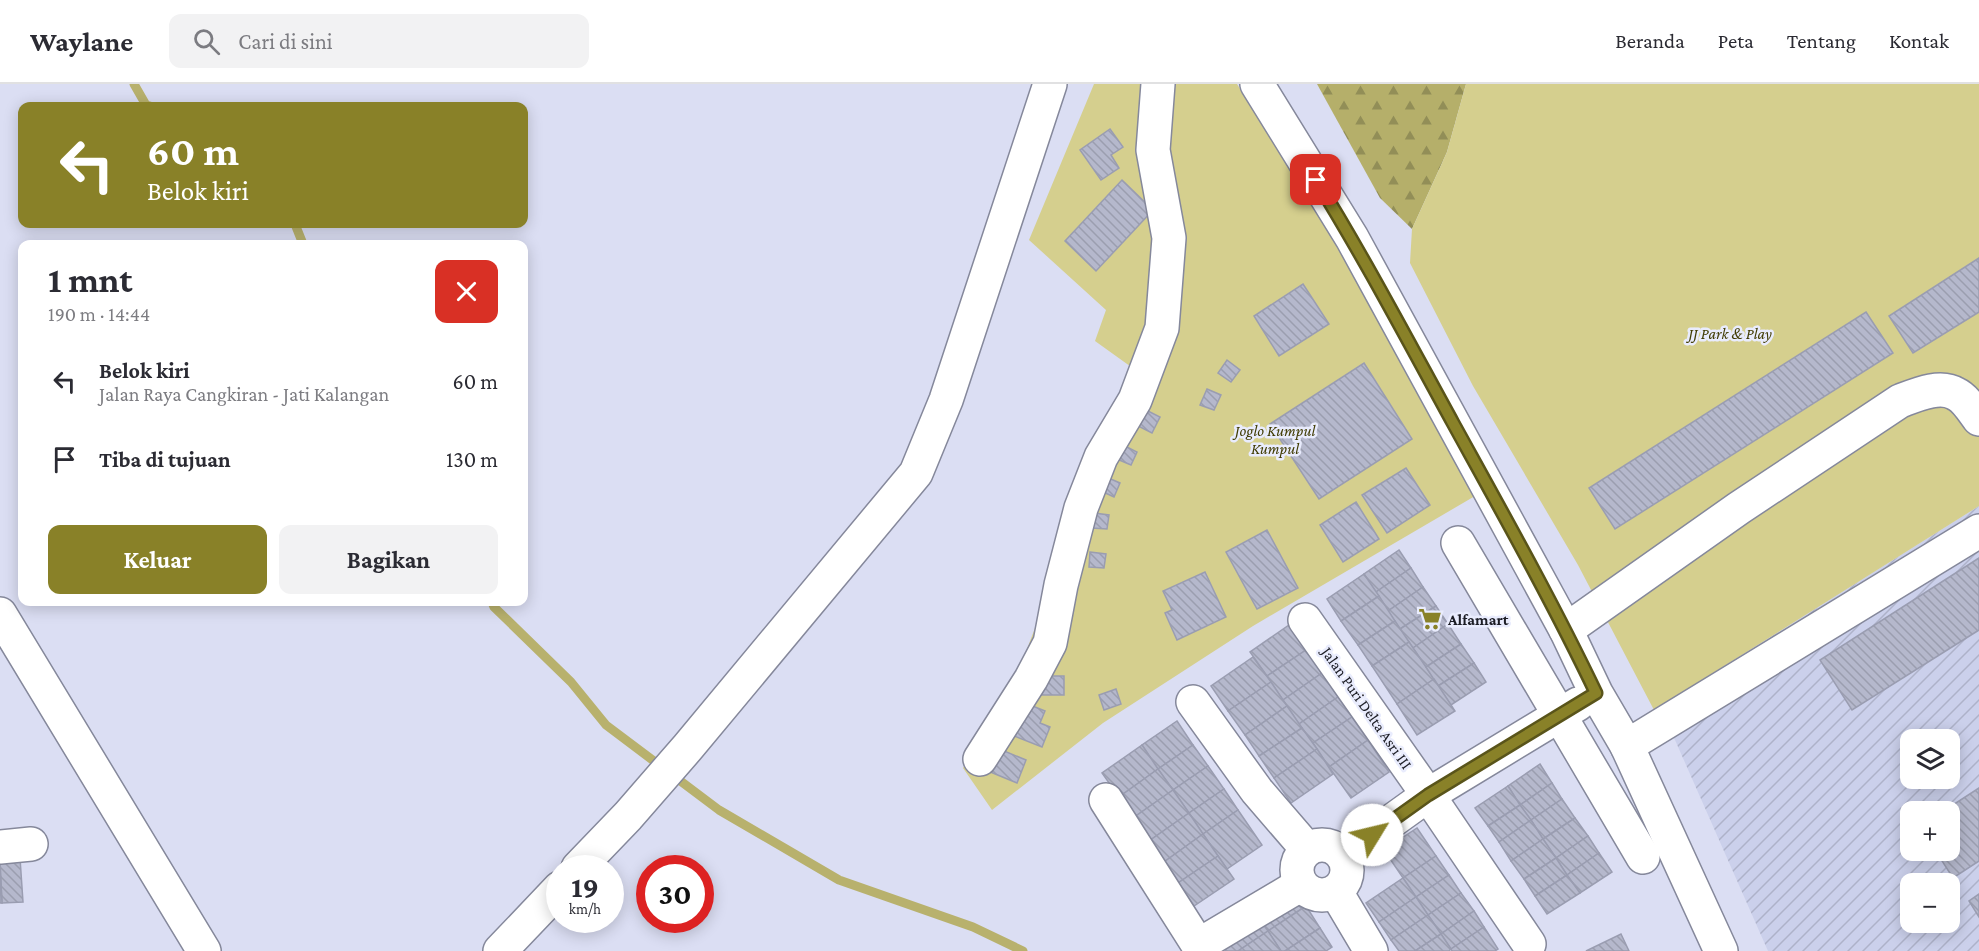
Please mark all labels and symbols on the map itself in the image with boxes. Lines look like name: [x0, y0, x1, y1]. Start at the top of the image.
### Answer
pin: [1290, 154, 1341, 205]
park label: JJ Park & Play: [1685, 325, 1772, 343]
park label: Joglo Kumpul Kumpul: [1232, 422, 1316, 458]
supermarket icon: Alfamart: [1417, 606, 1443, 632]
place label: Alfamart: [1447, 611, 1509, 628]
street label: Jalan Puri Delta Asri III: [1316, 642, 1416, 773]
position arrow: [1340, 803, 1404, 867]
speed limit sign: 30: [636, 855, 714, 933]

